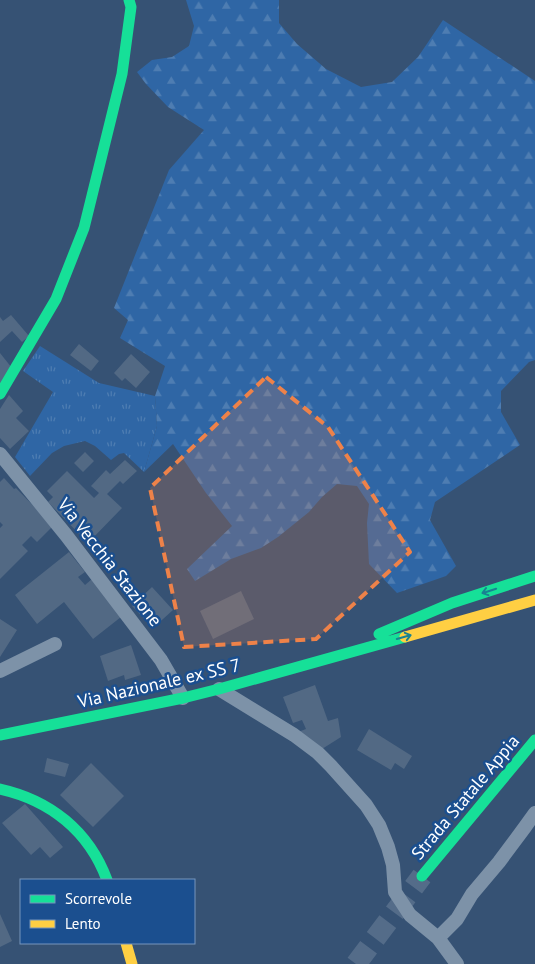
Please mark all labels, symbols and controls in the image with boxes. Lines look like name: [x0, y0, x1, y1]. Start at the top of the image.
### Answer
street label: Via Vecchia Stazione: [52, 492, 167, 631]
one-way arrow: [481, 587, 497, 596]
one-way arrow: [396, 632, 412, 642]
street label: Via Nazionale ex SS 7: [74, 653, 243, 713]
street label: Strada Statale Appia: [406, 730, 524, 864]
legend: [20, 879, 195, 944]
text: Scorrevole: [65, 889, 132, 908]
text: Lento: [65, 914, 101, 933]

